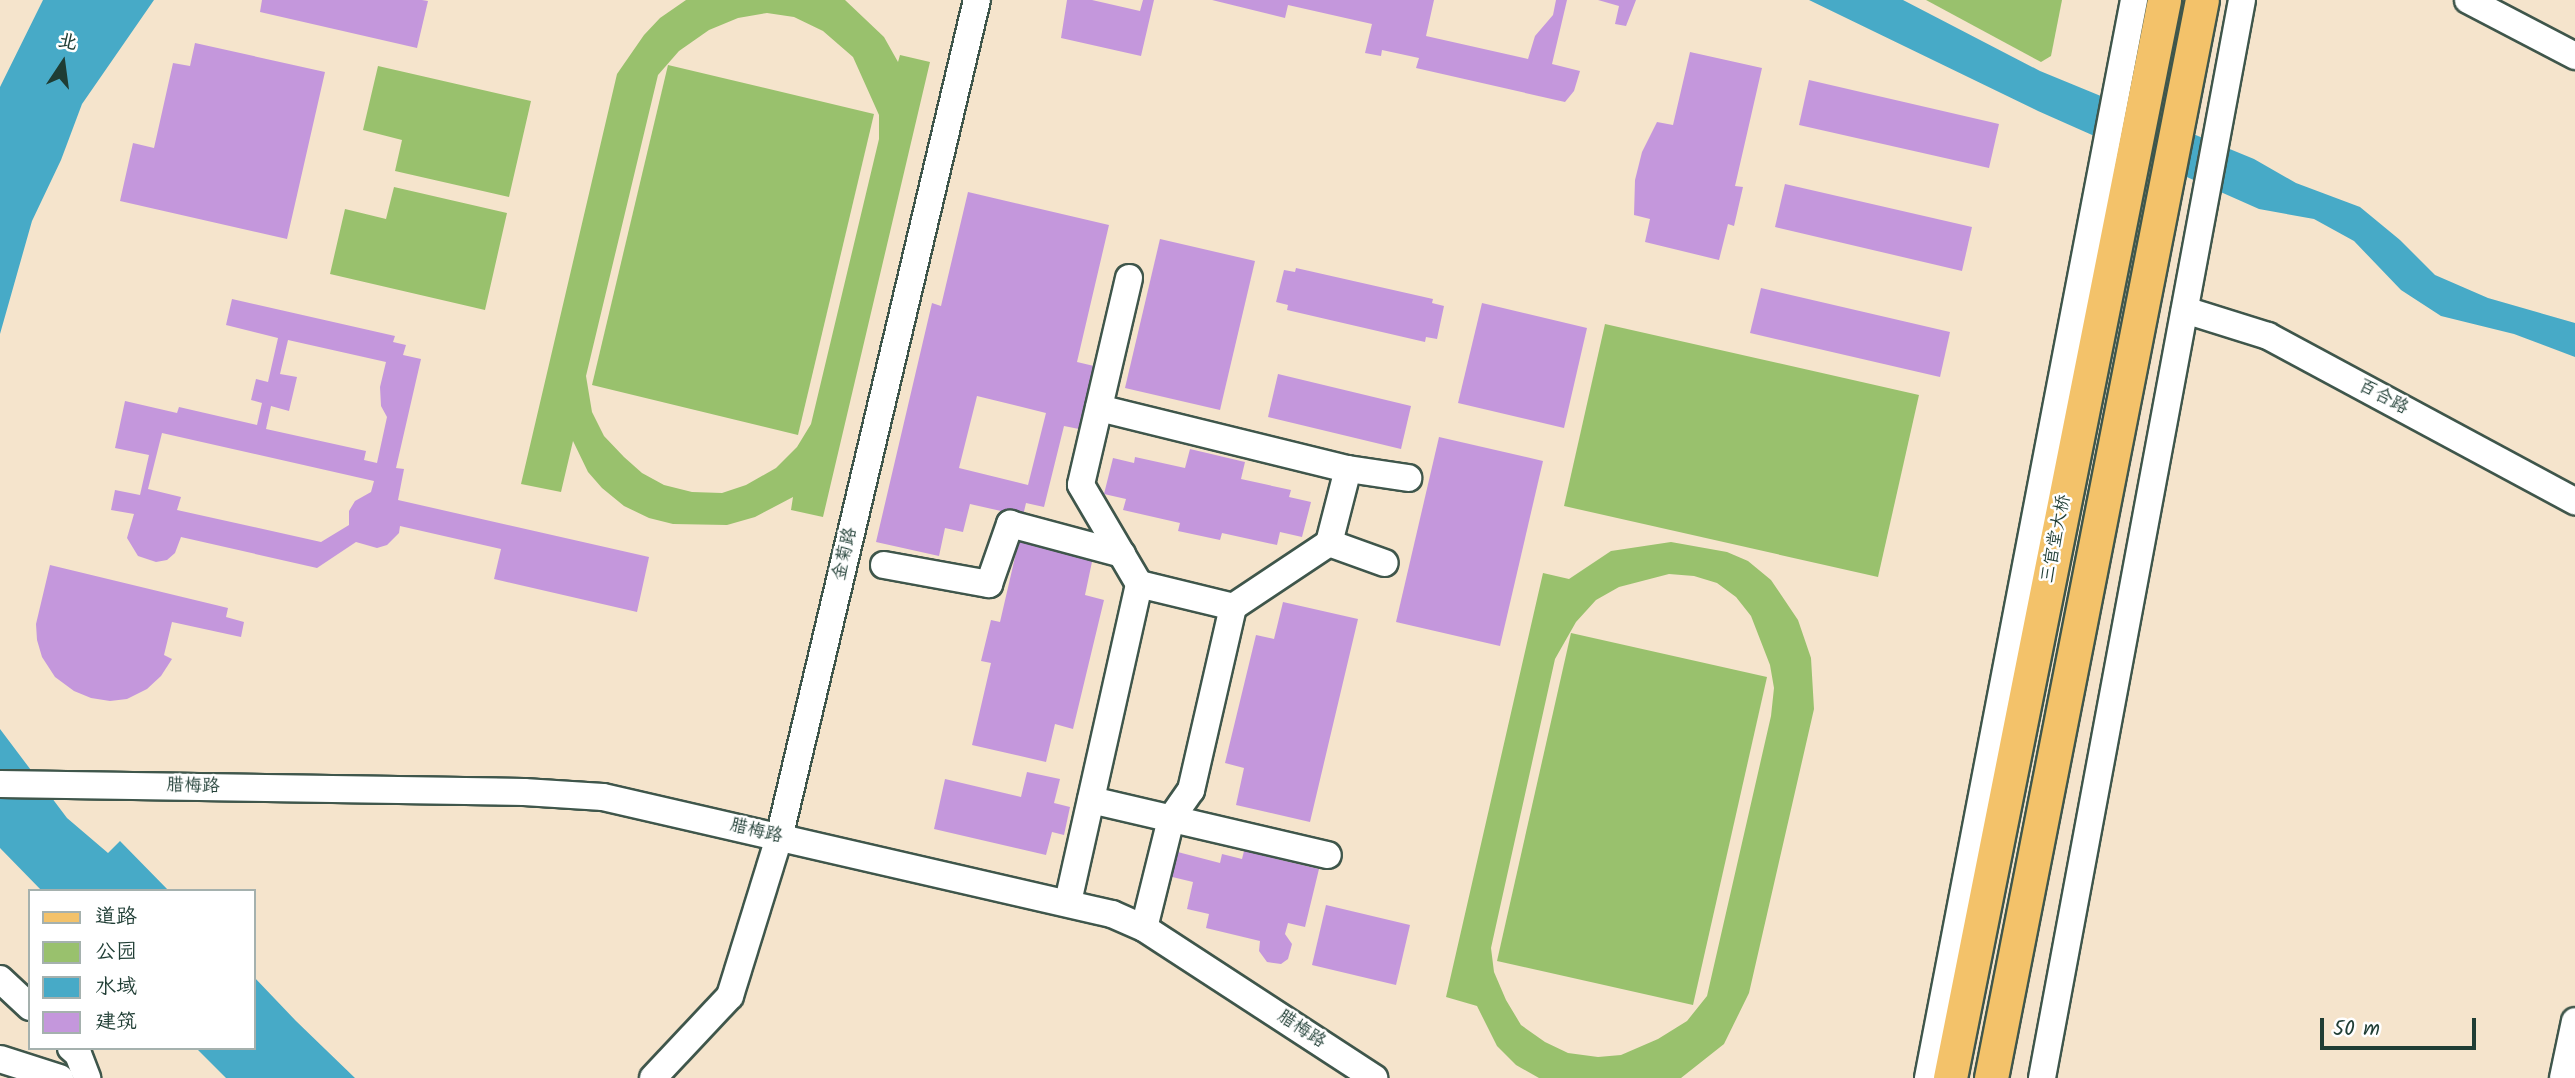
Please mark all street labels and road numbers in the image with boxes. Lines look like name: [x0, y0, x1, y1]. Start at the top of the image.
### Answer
street label: 百合路: [2354, 376, 2412, 420]
street label: 三官堂大桥: [2038, 493, 2076, 585]
street label: 金菊路: [829, 525, 863, 583]
street label: 腊梅路: [166, 776, 220, 798]
street label: 腊梅路: [727, 815, 785, 849]
street label: 腊梅路: [1272, 1006, 1330, 1054]

